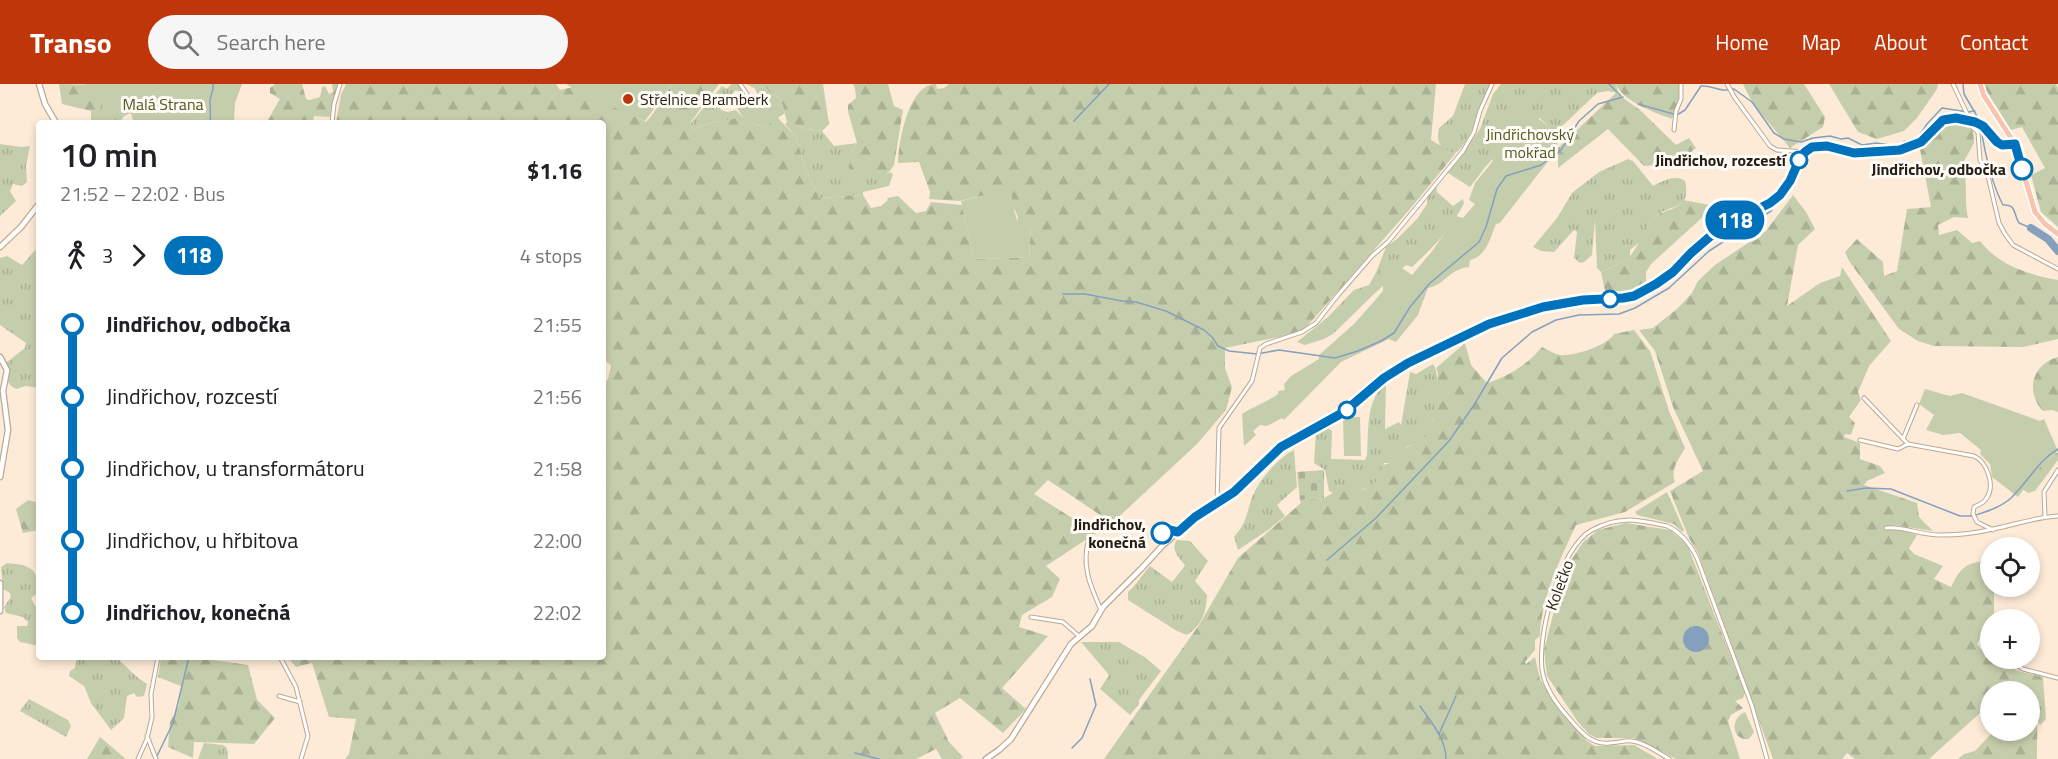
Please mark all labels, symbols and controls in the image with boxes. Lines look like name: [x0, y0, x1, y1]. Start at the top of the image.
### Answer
search box: [148, 15, 568, 69]
text: Transo: [30, 21, 112, 64]
text: Search here: [217, 25, 326, 59]
icon: search: [169, 26, 202, 59]
text: Home: [1715, 26, 1769, 58]
text: Map: [1802, 26, 1841, 58]
text: About: [1874, 26, 1927, 58]
text: Contact: [1960, 26, 2028, 58]
place label: Střelnice Bramberk: [640, 87, 769, 111]
park label: Malá Strana: [123, 92, 204, 116]
marker: Střelnice Bramberk: [621, 92, 635, 106]
park label: Jindřichovský mokřad: [1486, 122, 1575, 164]
text: 10 min: [60, 130, 158, 180]
place label: Jindřichov, rozcestí: [1655, 148, 1788, 172]
marker: Jindřichov, rozcestí: [1790, 151, 1808, 169]
text: $1.16: [527, 154, 582, 188]
place label: Jindřichov, odbočka: [1872, 157, 2006, 181]
marker: Jindřichov, odbočka: [2011, 158, 2033, 180]
text: 21:52 – 22:02 · Bus: [60, 178, 225, 209]
line badge: 118: [1700, 200, 1770, 240]
text: 118: [1717, 204, 1753, 236]
icon: walk: [60, 239, 93, 272]
icon: forward: [122, 239, 155, 272]
text: 118: [176, 239, 211, 271]
text: 3: [102, 240, 113, 271]
text: 4 stops: [520, 240, 582, 271]
unlabelled marker: [1601, 290, 1619, 308]
text: Jindřichov, odbočka: [106, 307, 291, 341]
text: 21:55: [533, 309, 582, 340]
text: Jindřichov, rozcestí: [106, 379, 278, 413]
text: 21:56: [533, 381, 582, 412]
unlabelled marker: [1338, 401, 1356, 419]
text: Jindřichov, u transformátoru: [106, 451, 365, 485]
text: 21:58: [533, 453, 582, 484]
place label: Jindřichov, konečná: [1073, 512, 1146, 554]
marker: Jindřichov, konečná: [1151, 522, 1173, 544]
text: Jindřichov, u hřbitova: [106, 523, 298, 557]
text: 22:00: [533, 525, 582, 556]
map controls: [1980, 537, 2040, 741]
button: locate: [1980, 537, 2040, 597]
street label: Kolečko: [1539, 556, 1579, 614]
text: Jindřichov, konečná: [106, 595, 290, 629]
text: 22:02: [533, 597, 582, 628]
button: +: [1980, 609, 2040, 669]
button: −: [1980, 681, 2040, 741]

